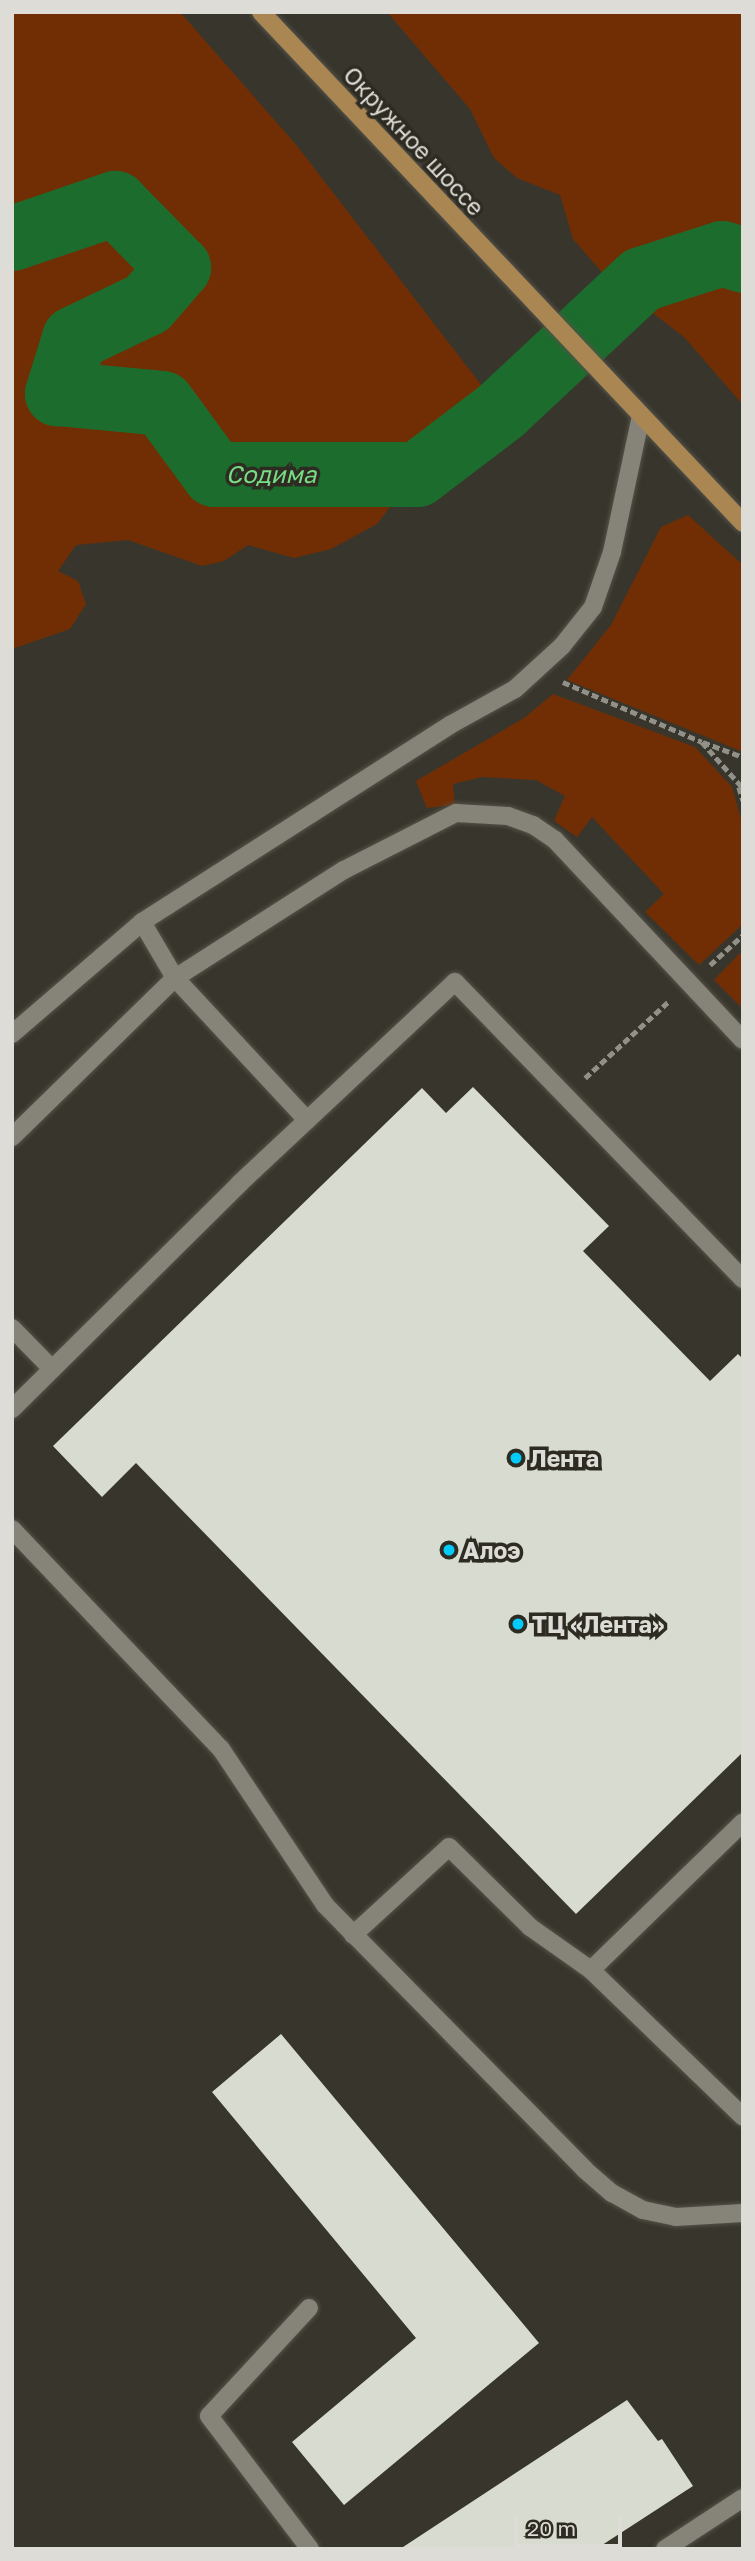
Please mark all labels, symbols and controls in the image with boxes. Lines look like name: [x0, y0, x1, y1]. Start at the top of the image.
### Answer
street label: Окружное шоссе: [338, 61, 490, 221]
water label: Содима: [226, 460, 316, 488]
place label: Лента: [530, 1444, 599, 1472]
marker: Лента: [508, 1450, 524, 1466]
place label: Алоэ: [463, 1536, 521, 1564]
marker: Алоэ: [441, 1542, 457, 1558]
place label: ТЦ «Лента»: [532, 1610, 664, 1638]
marker: ТЦ «Лента»: [510, 1616, 526, 1632]
scale bar: [517, 2502, 626, 2546]
text: 20 m: [527, 2515, 576, 2541]

